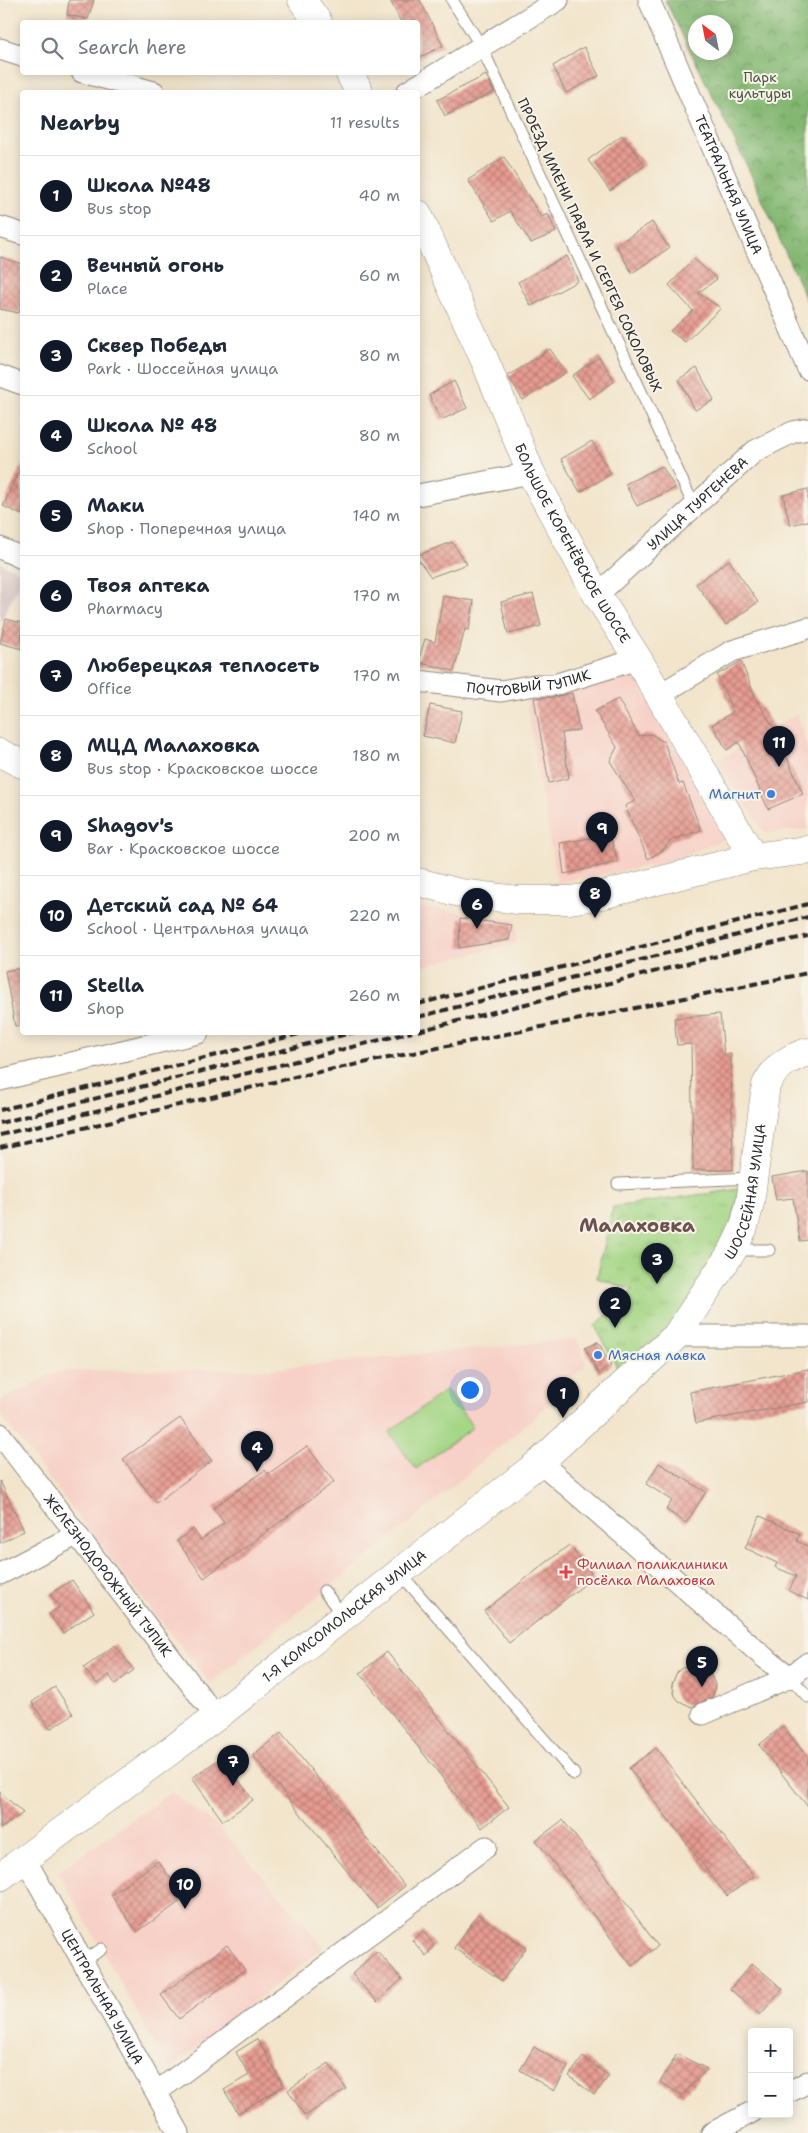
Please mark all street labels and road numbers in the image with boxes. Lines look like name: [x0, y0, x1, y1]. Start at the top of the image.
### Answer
street label: ПРОЕЗД ИМЕНИ ПАВЛА И СЕРГЕЯ СОКОЛОВЫХ: [514, 95, 666, 395]
street label: ТЕАТРАЛЬНАЯ УЛИЦА: [691, 112, 767, 257]
street label: БОЛЬШОЕ КОРЕНЁВСКОЕ ШОССЕ: [511, 440, 635, 647]
street label: УЛИЦА ТУРГЕНЕВА: [643, 453, 752, 554]
street label: ПОЧТОВЫЙ ТУПИК: [466, 665, 593, 700]
street label: ШОССЕЙНАЯ УЛИЦА: [720, 1123, 770, 1263]
street label: ЖЕЛЕЗНОДОРОЖНЫЙ ТУПИК: [40, 1491, 176, 1660]
street label: 1-Я КОМСОМОЛЬСКАЯ УЛИЦА: [258, 1546, 430, 1686]
street label: ЦЕНТРАЛЬНАЯ УЛИЦА: [57, 1926, 148, 2068]

